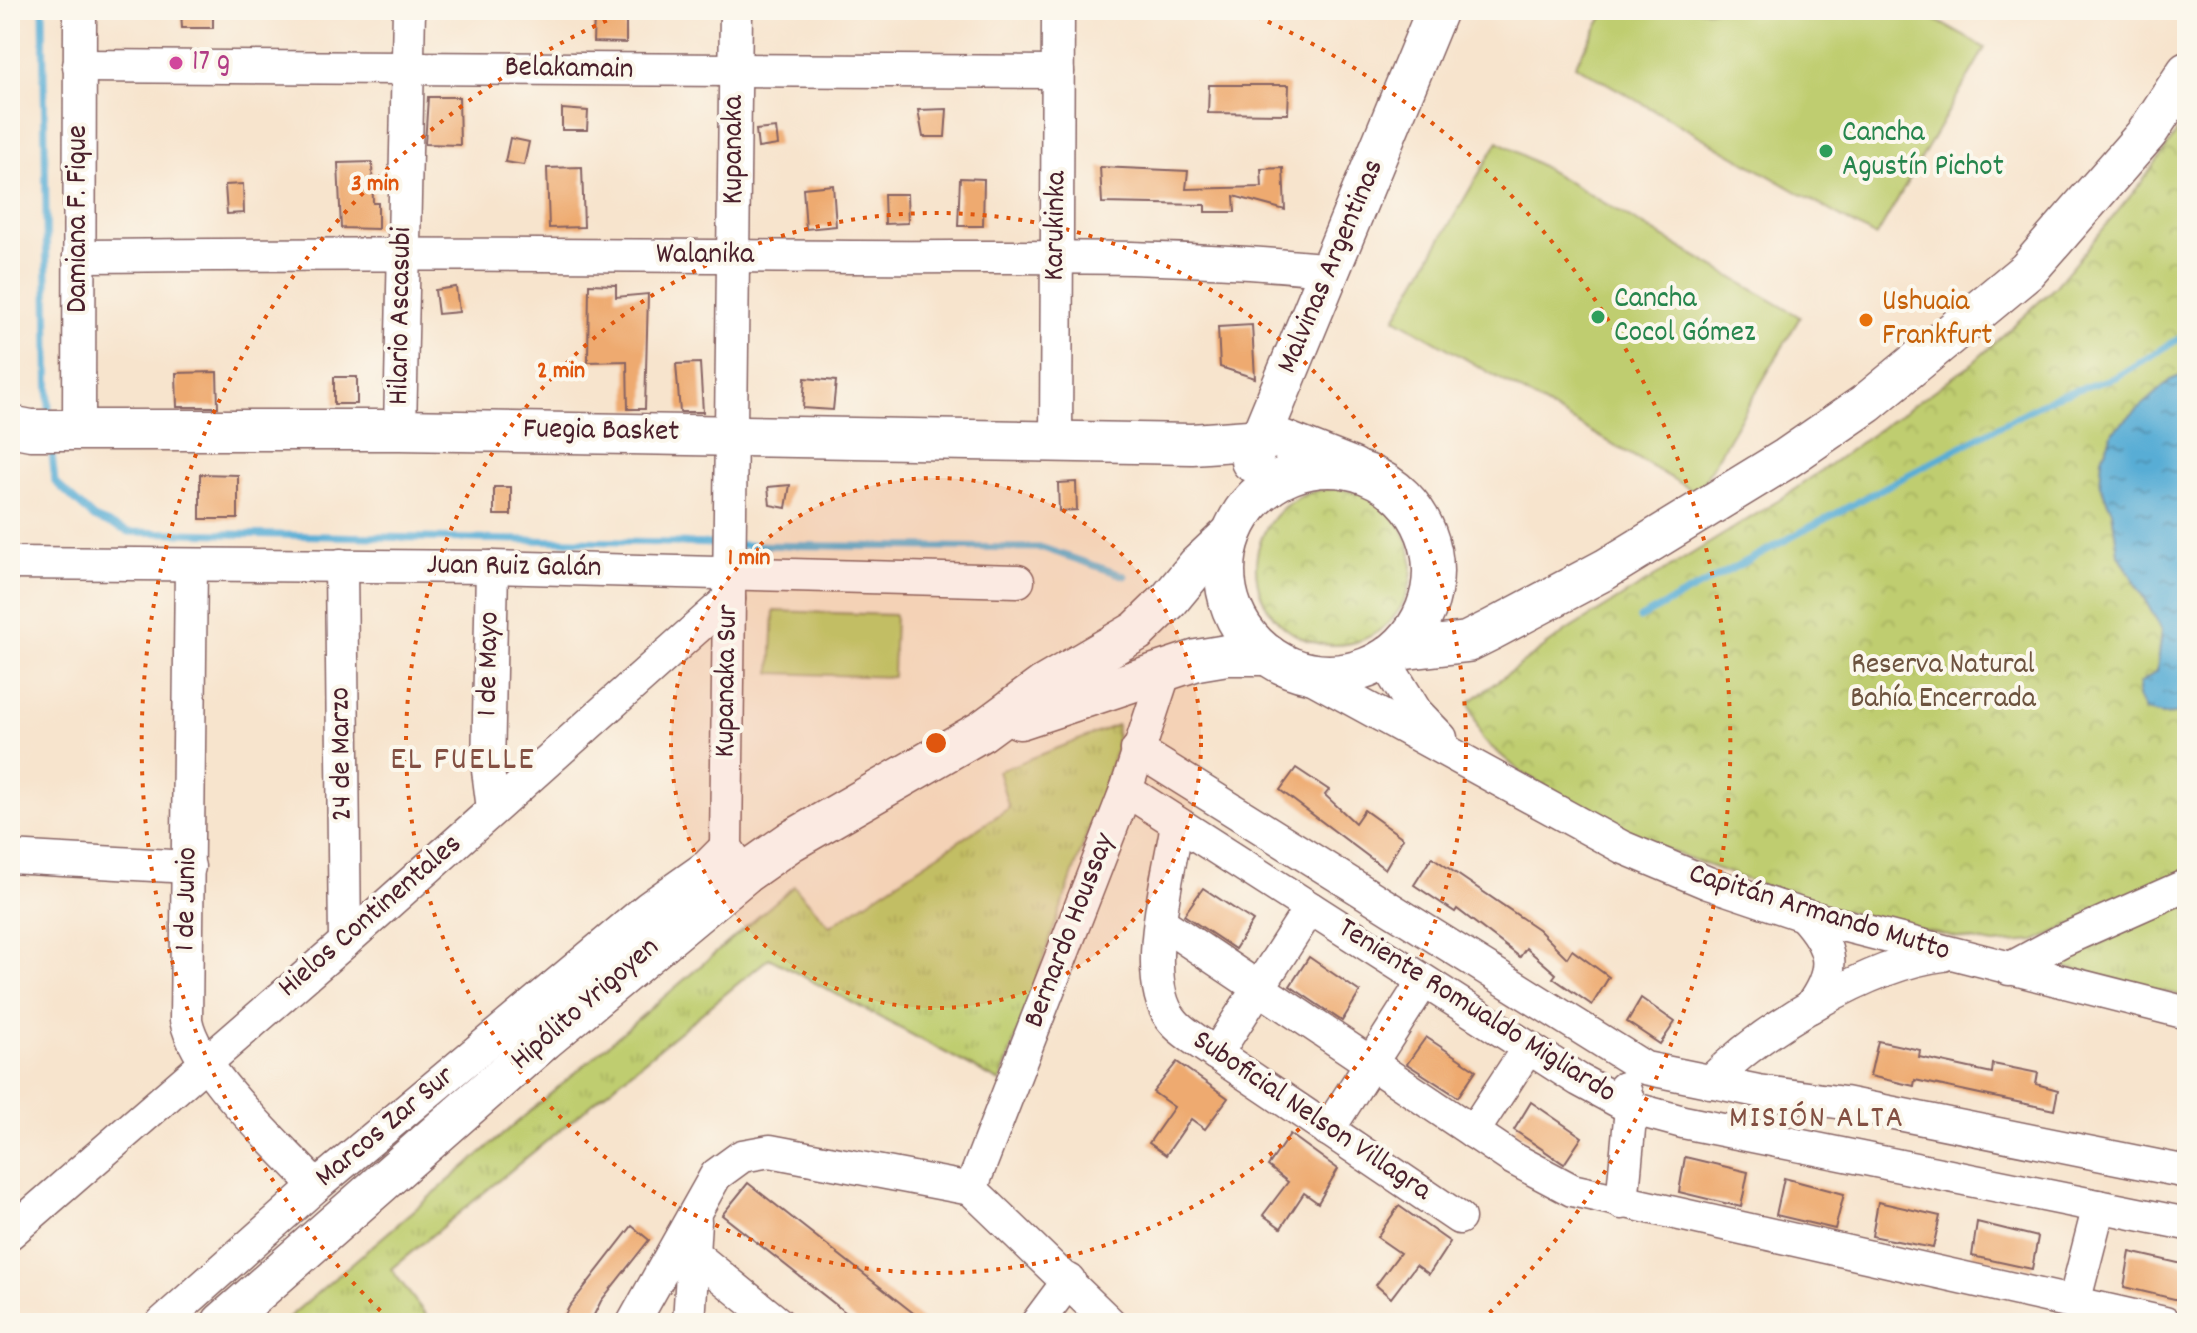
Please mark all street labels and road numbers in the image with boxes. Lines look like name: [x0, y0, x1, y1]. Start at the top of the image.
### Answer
street label: Belakamain: [504, 47, 634, 93]
street label: Kupanaka: [714, 95, 757, 205]
street label: Damiana F. Fique: [58, 125, 101, 313]
street label: Malvinas Argentinas: [1267, 153, 1397, 381]
street label: Karukinka: [1035, 170, 1079, 281]
street label: Hilario Ascasubi: [379, 227, 425, 405]
street label: Walanika: [656, 235, 755, 278]
street label: Fuegia Basket: [522, 409, 680, 455]
street label: Juan Ruiz Galán: [426, 545, 602, 591]
street label: Kupanaka Sur: [705, 604, 751, 758]
street label: 1 de Mayo: [468, 611, 512, 717]
street label: 24 de Marzo: [320, 687, 366, 821]
street label: Hielos Continentales: [269, 825, 473, 1009]
street label: Bernardo Houssay: [1014, 827, 1128, 1034]
street label: 1 de Junio: [166, 847, 210, 951]
street label: Capitán Armando Mutto: [1683, 854, 1955, 974]
street label: Teniente Romualdo Migliardo: [1328, 909, 1624, 1115]
street label: Hipólito Yrigoyen: [502, 928, 670, 1082]
street label: Suboficial Nelson Villagra: [1183, 1021, 1440, 1214]
street label: Marcos Zar Sur: [307, 1057, 465, 1199]

